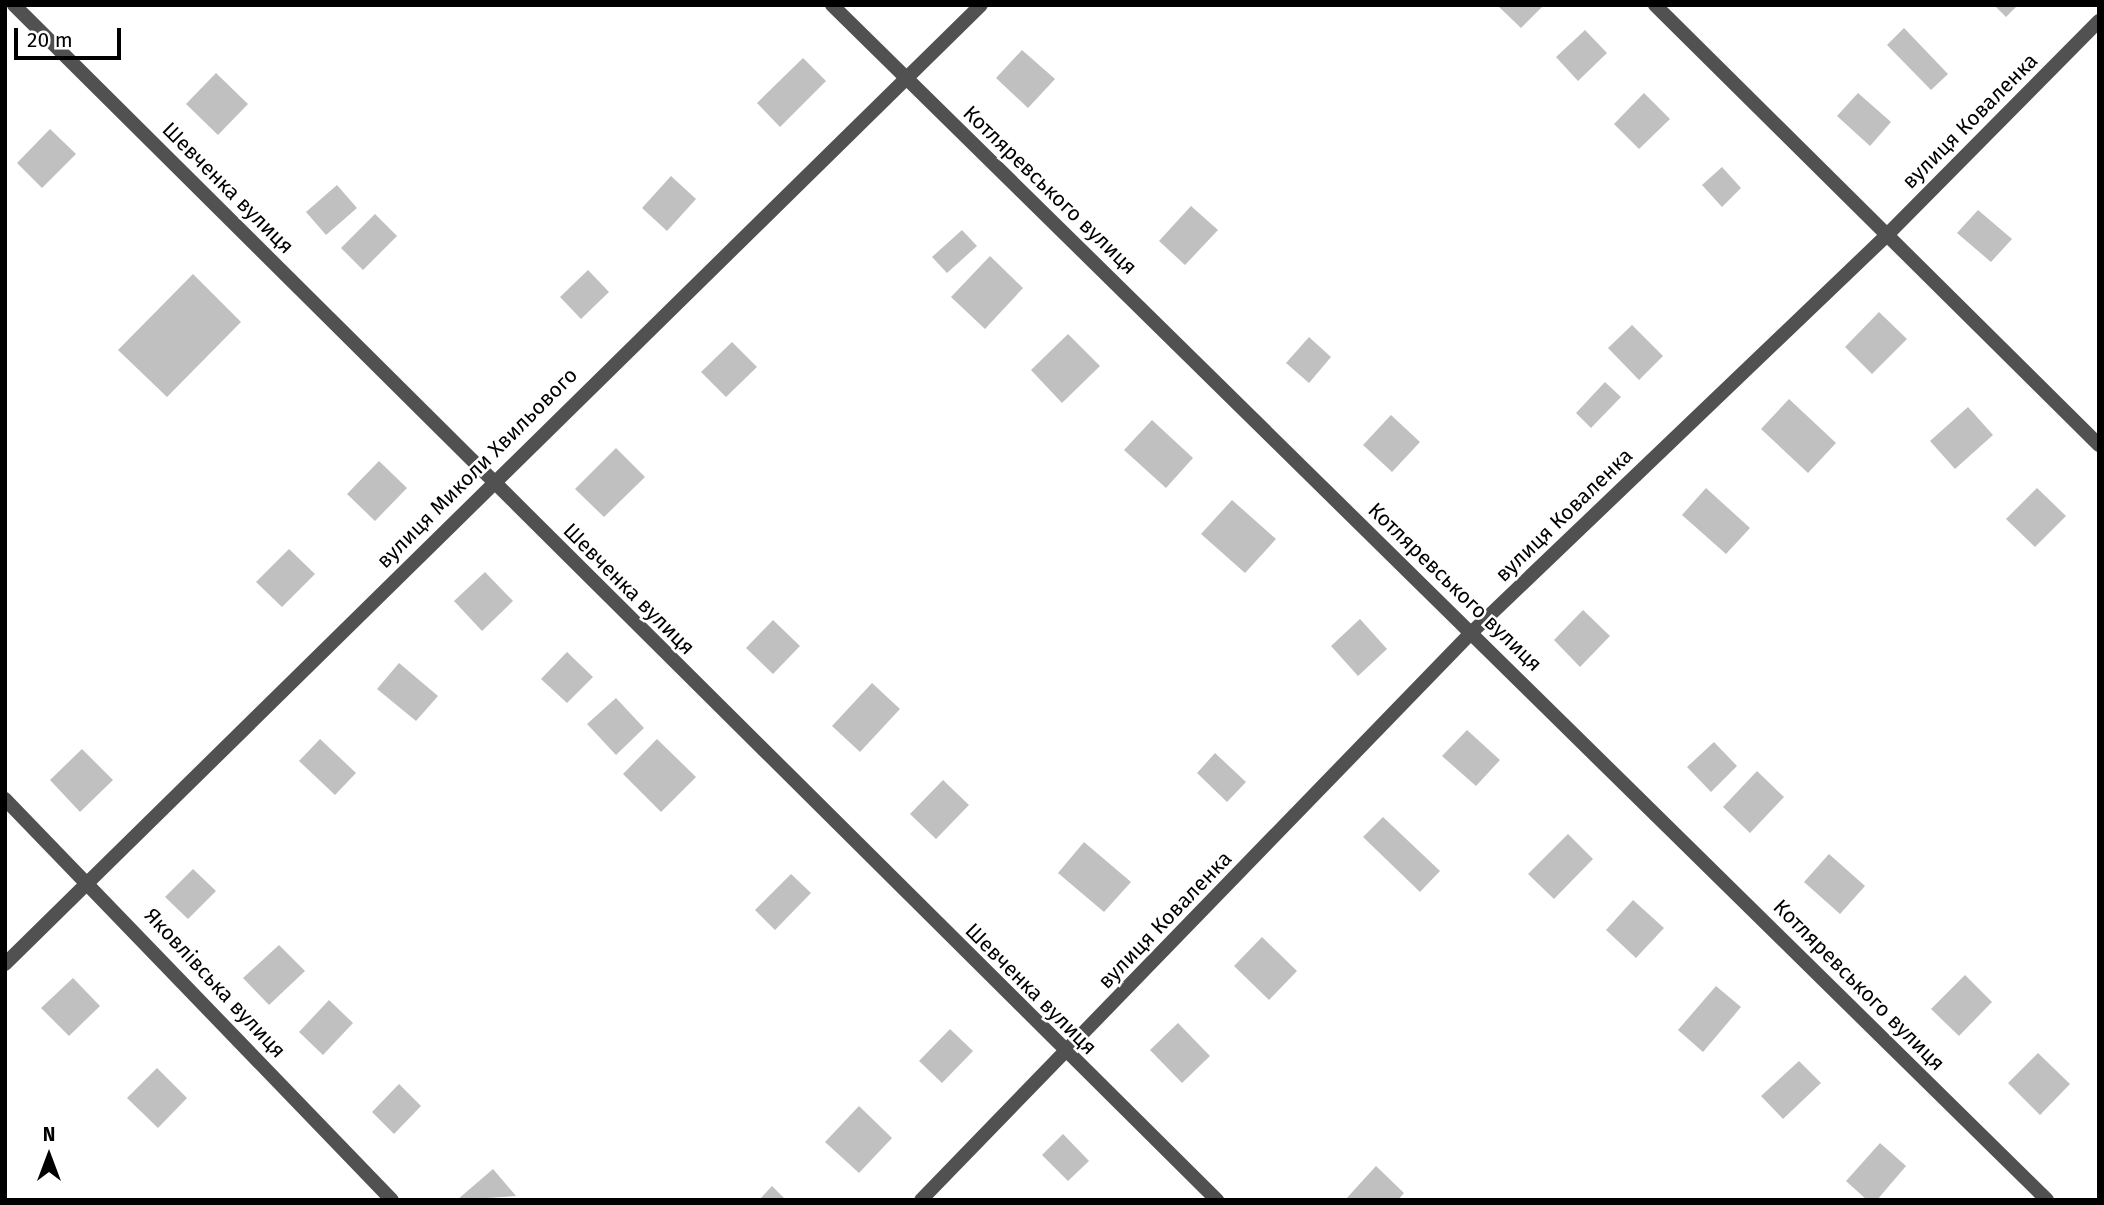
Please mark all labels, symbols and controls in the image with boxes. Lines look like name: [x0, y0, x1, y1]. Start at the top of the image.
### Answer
scale bar: [18, 14, 124, 58]
text: 20 m: [27, 27, 73, 53]
street label: вулиця Коваленка: [1897, 48, 2043, 194]
street label: Котляревського вулиця: [958, 100, 1142, 280]
street label: Шевченка вулиця: [157, 117, 299, 259]
street label: вулиця Миколи Хвильового: [371, 362, 583, 574]
street label: вулиця Коваленка: [1490, 443, 1638, 587]
street label: Котляревського вулиця: [1363, 497, 1547, 677]
street label: Шевченка вулиця: [558, 518, 700, 660]
street label: вулиця Коваленка: [1093, 846, 1237, 994]
street label: Котляревського вулиця: [1768, 894, 1950, 1076]
street label: Яковлівська вулиця: [139, 903, 291, 1063]
street label: Шевченка вулиця: [960, 918, 1102, 1060]
north arrow: [14, 1121, 84, 1191]
text: N: [43, 1123, 55, 1146]

